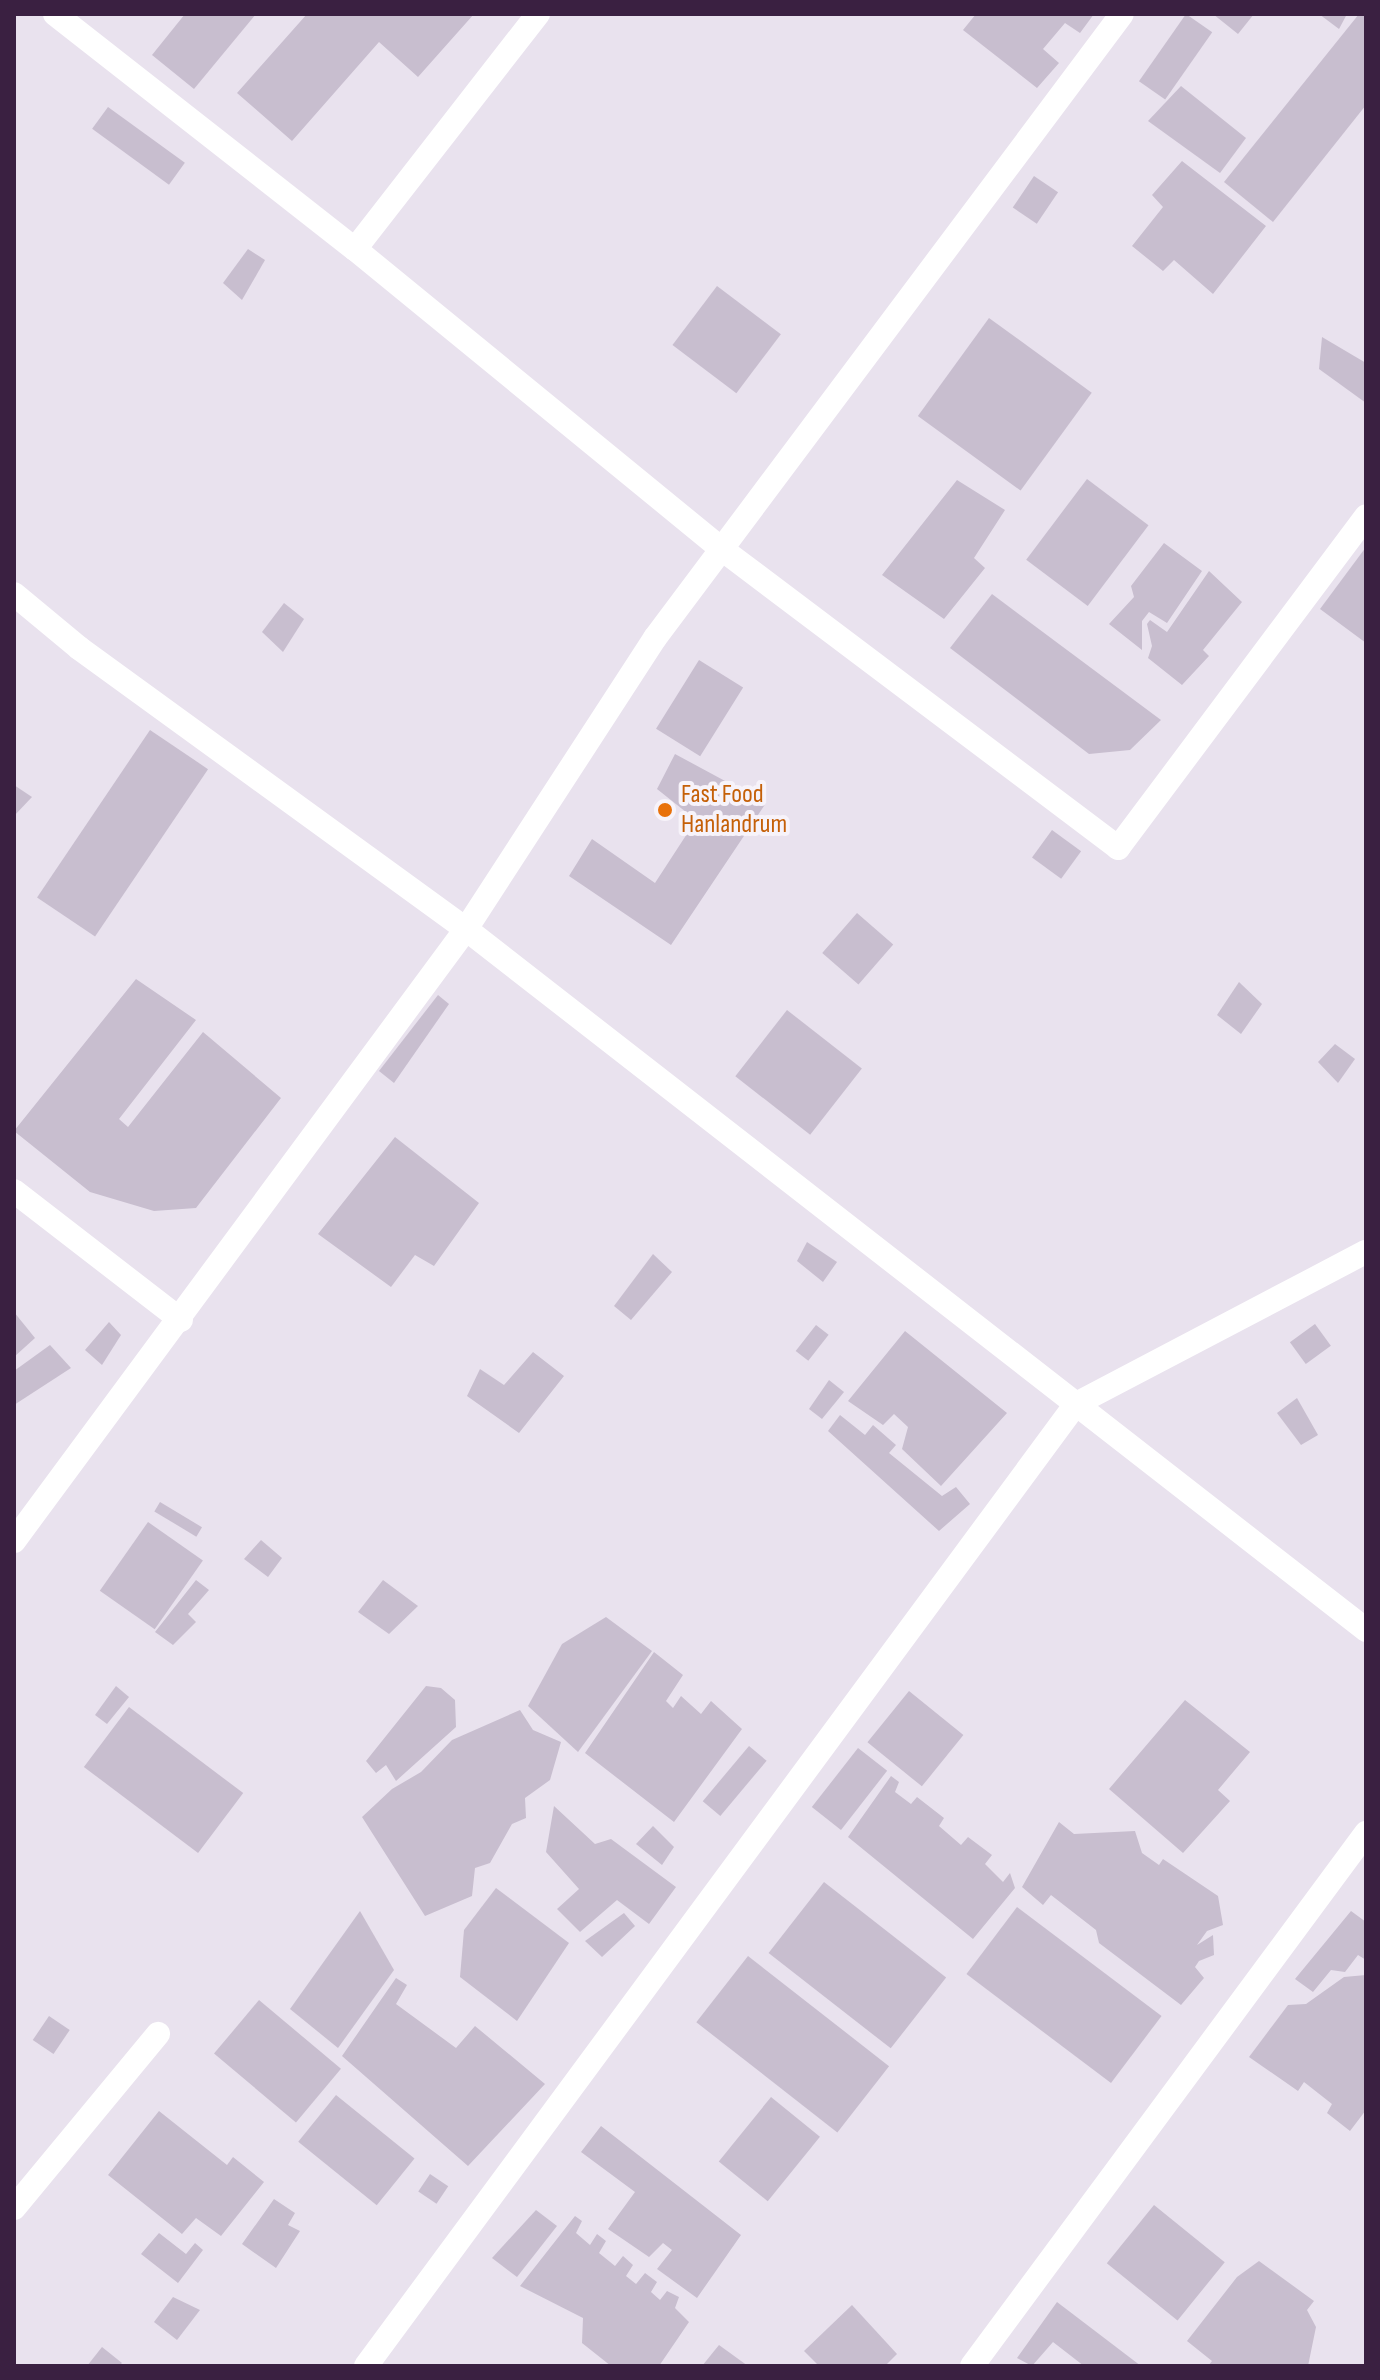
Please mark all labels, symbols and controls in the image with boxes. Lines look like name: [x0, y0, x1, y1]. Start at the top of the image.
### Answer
place label: Fast Food Hanlandrum: [681, 779, 787, 840]
marker: Fast Food Hanlandrum: [656, 801, 674, 819]

